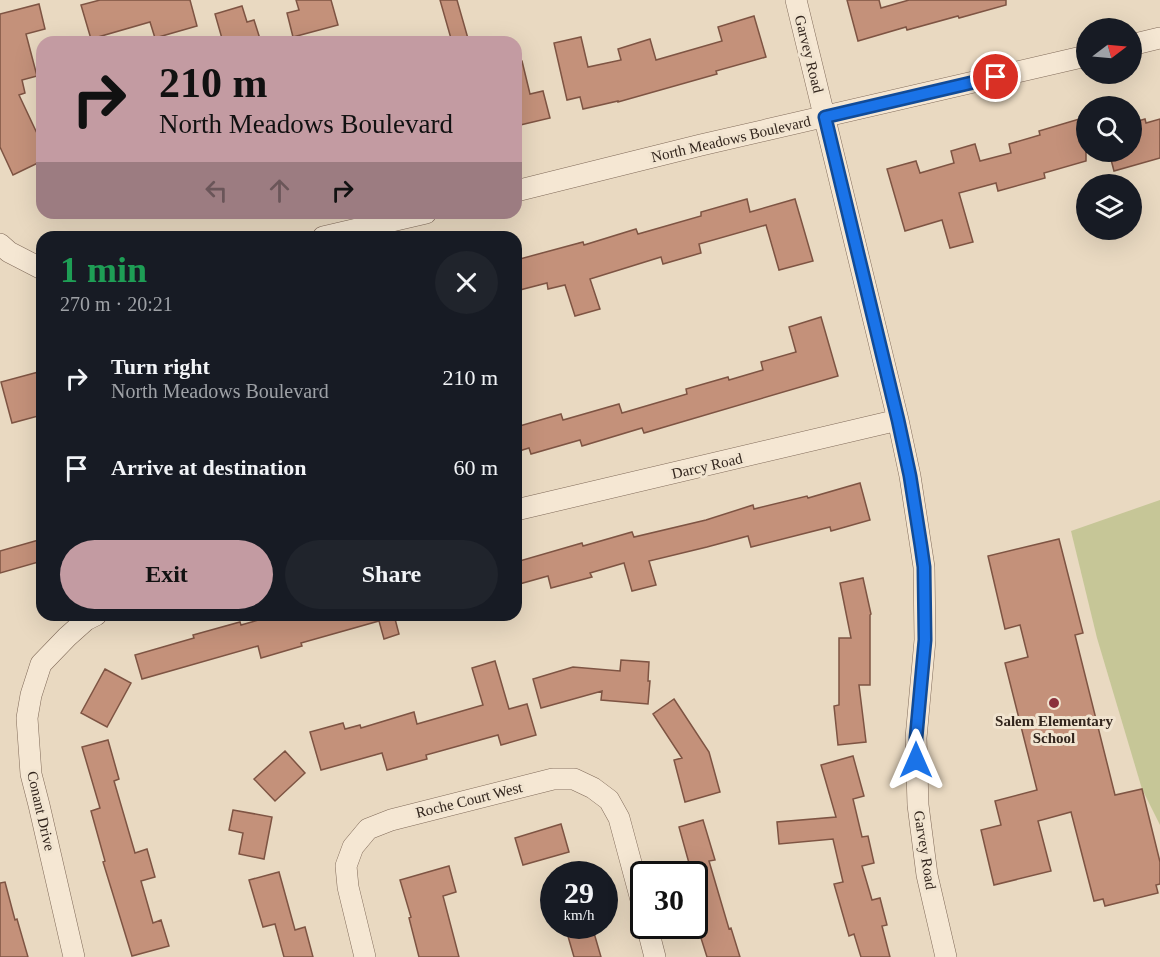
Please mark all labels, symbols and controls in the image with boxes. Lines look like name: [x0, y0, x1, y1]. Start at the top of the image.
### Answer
street label: Garvey Road: [792, 13, 827, 95]
north arrow: [1076, 18, 1142, 84]
map controls: [1076, 18, 1142, 240]
pin: [970, 51, 1021, 102]
icon: right: [60, 60, 138, 138]
text: 210 m: [159, 60, 268, 106]
icon: arrive: [979, 60, 1012, 93]
button: search: [1076, 96, 1142, 162]
text: North Meadows Boulevard: [159, 109, 453, 139]
street label: North Meadows Boulevard: [650, 113, 813, 165]
icon: left: [200, 174, 233, 207]
icon: ahead: [263, 174, 296, 207]
icon: right: [326, 174, 359, 207]
button: layers: [1076, 174, 1142, 240]
text: 1 min: [60, 250, 147, 290]
button: close: [435, 251, 498, 314]
text: 270 m · 20:21: [60, 293, 173, 315]
text: Turn right: [111, 354, 210, 379]
icon: right: [60, 362, 93, 395]
text: 210 m: [442, 365, 498, 390]
text: North Meadows Boulevard: [111, 380, 329, 402]
street label: Darcy Road: [670, 450, 744, 482]
icon: arrive: [60, 452, 93, 485]
text: Arrive at destination: [111, 455, 307, 480]
text: 60 m: [453, 455, 498, 480]
button: Exit: [60, 540, 273, 609]
button: Share: [285, 540, 498, 609]
marker: Salem Elementary School: [1047, 696, 1061, 710]
place label: Salem Elementary School: [995, 713, 1113, 746]
position arrow: [884, 728, 948, 792]
street label: Conant Drive: [24, 770, 58, 853]
street label: Roche Court West: [414, 779, 525, 821]
street label: Garvey Road: [911, 809, 939, 891]
speed limit sign: 30: [630, 861, 708, 939]
text: 29: [564, 876, 594, 909]
text: km/h: [564, 907, 594, 923]

